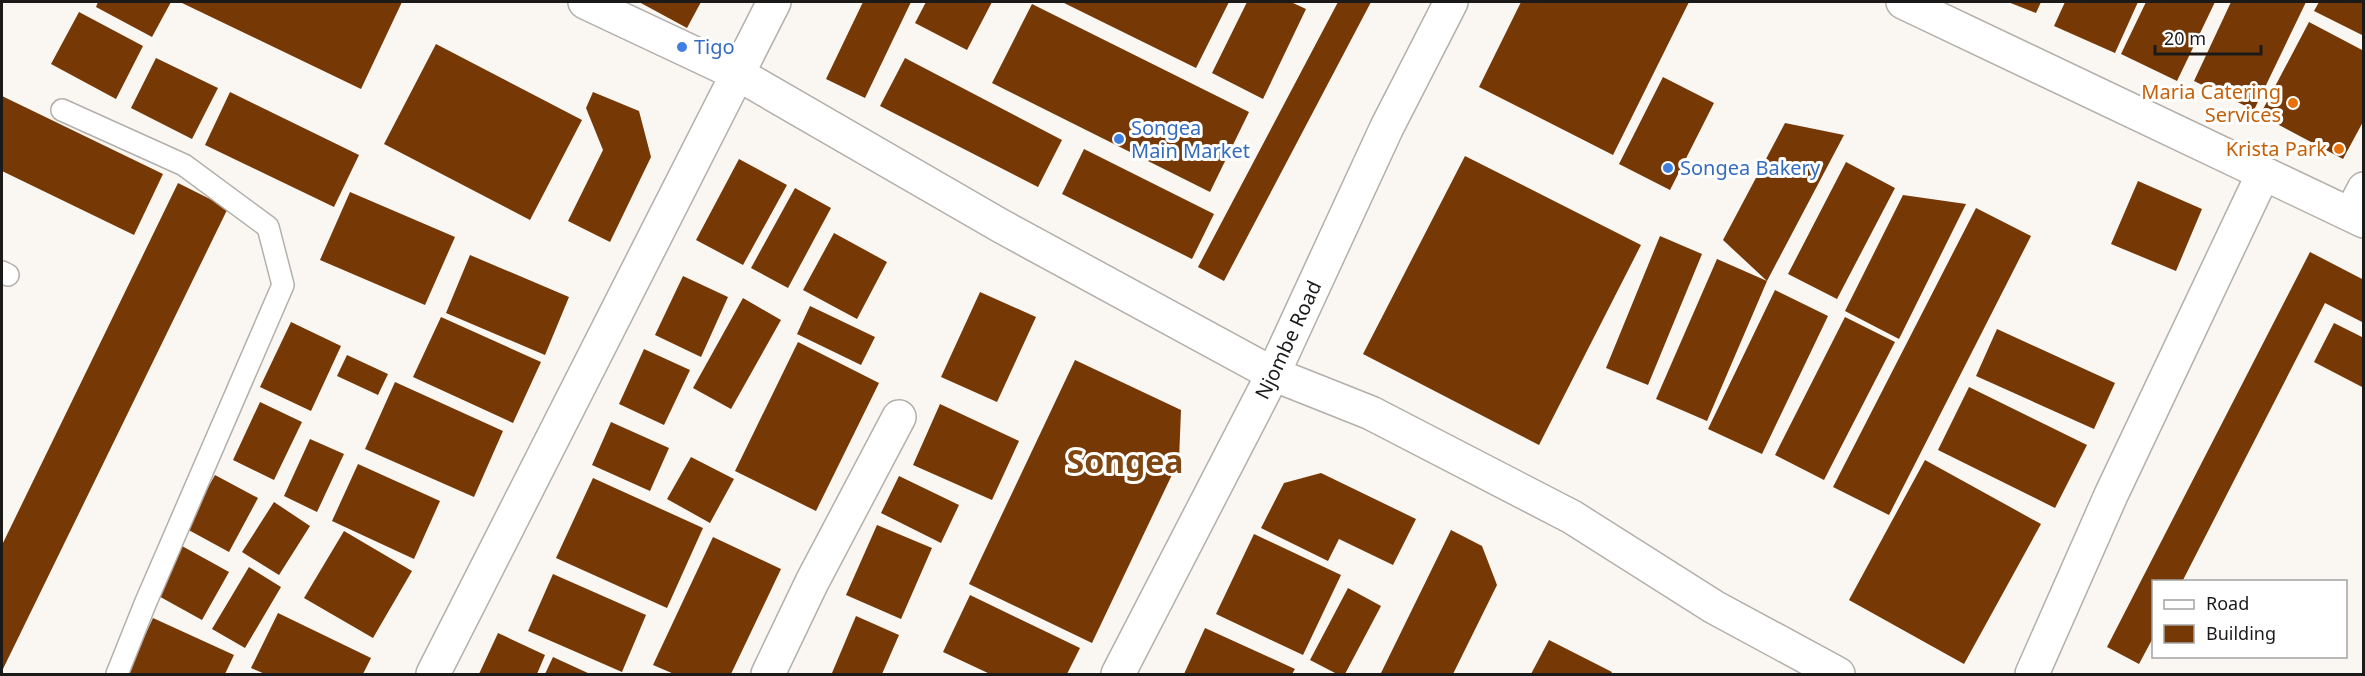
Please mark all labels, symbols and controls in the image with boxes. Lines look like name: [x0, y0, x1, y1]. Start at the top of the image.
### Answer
scale bar: [2155, 18, 2262, 56]
text: 20 m: [2164, 26, 2206, 50]
place label: Tigo: [694, 33, 735, 60]
marker: Tigo: [675, 40, 689, 54]
place label: Maria Catering Services: [2141, 78, 2281, 128]
marker: Maria Catering Services: [2286, 96, 2300, 110]
place label: Songea Main Market: [1131, 114, 1250, 164]
marker: Songea Main Market: [1112, 132, 1126, 146]
place label: Krista Park: [2226, 135, 2327, 162]
marker: Krista Park: [2332, 142, 2346, 156]
place label: Songea Bakery: [1680, 154, 1821, 181]
marker: Songea Bakery: [1661, 161, 1675, 175]
street label: Njombe Road: [1248, 276, 1327, 404]
district label: Songea: [1067, 439, 1183, 482]
legend: [2152, 580, 2347, 658]
text: Road: [2206, 591, 2249, 615]
text: Building: [2206, 621, 2276, 645]

